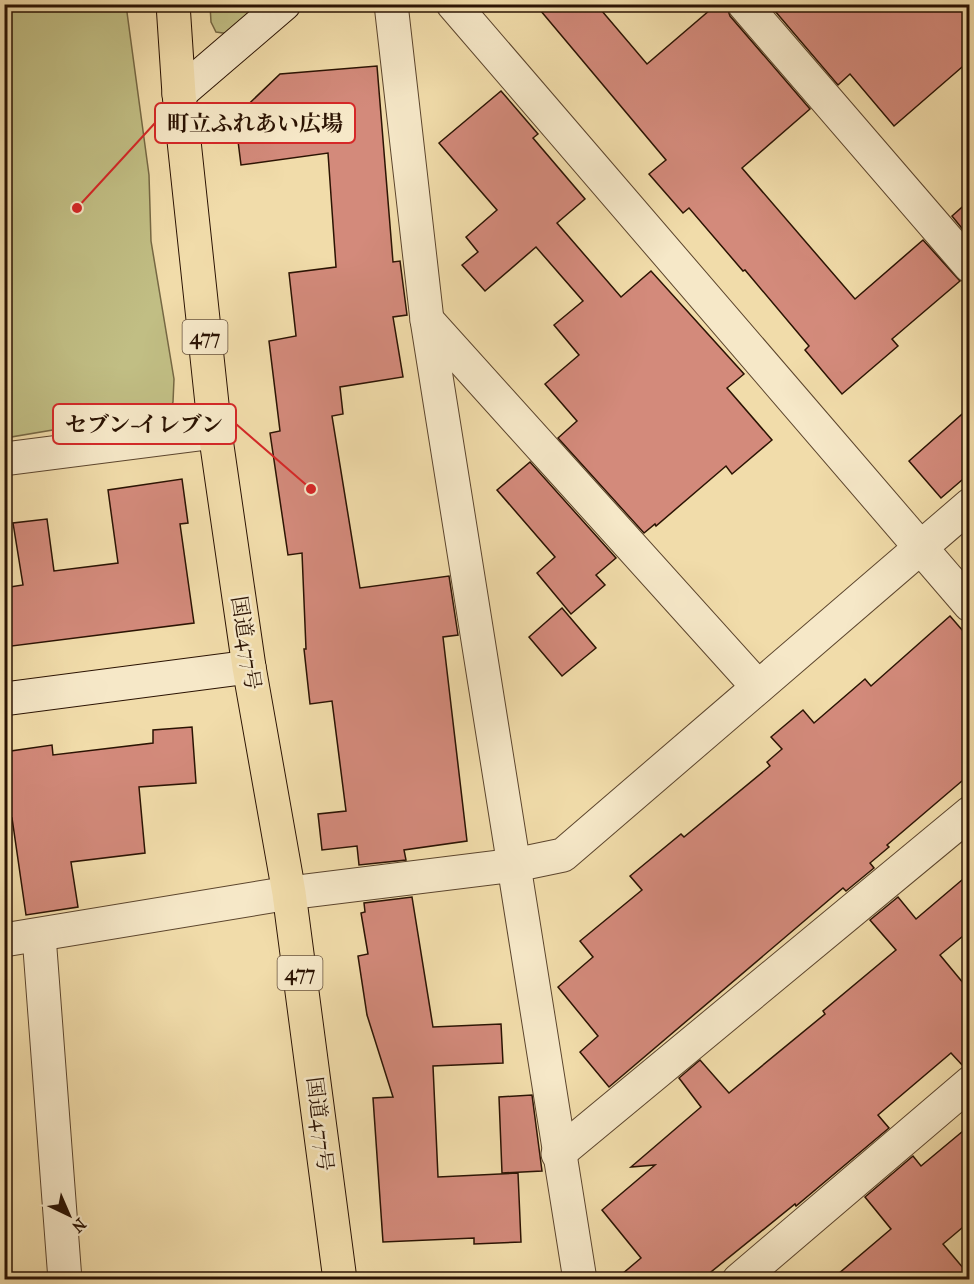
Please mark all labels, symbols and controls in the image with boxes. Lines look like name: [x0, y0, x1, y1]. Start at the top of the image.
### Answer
callout: 町立ふれあい広場: [155, 103, 355, 143]
text: 町立ふれあい広場: [167, 111, 343, 137]
road number: 477: [182, 320, 228, 354]
callout: セブン-イレブン: [53, 404, 236, 444]
text: セブン-イレブン: [65, 412, 223, 438]
street label: 国道477号: [227, 594, 265, 692]
road number: 477: [278, 956, 322, 990]
street label: 国道477号: [302, 1075, 338, 1173]
north arrow: [39, 1185, 99, 1245]
text: N: [67, 1214, 90, 1237]

